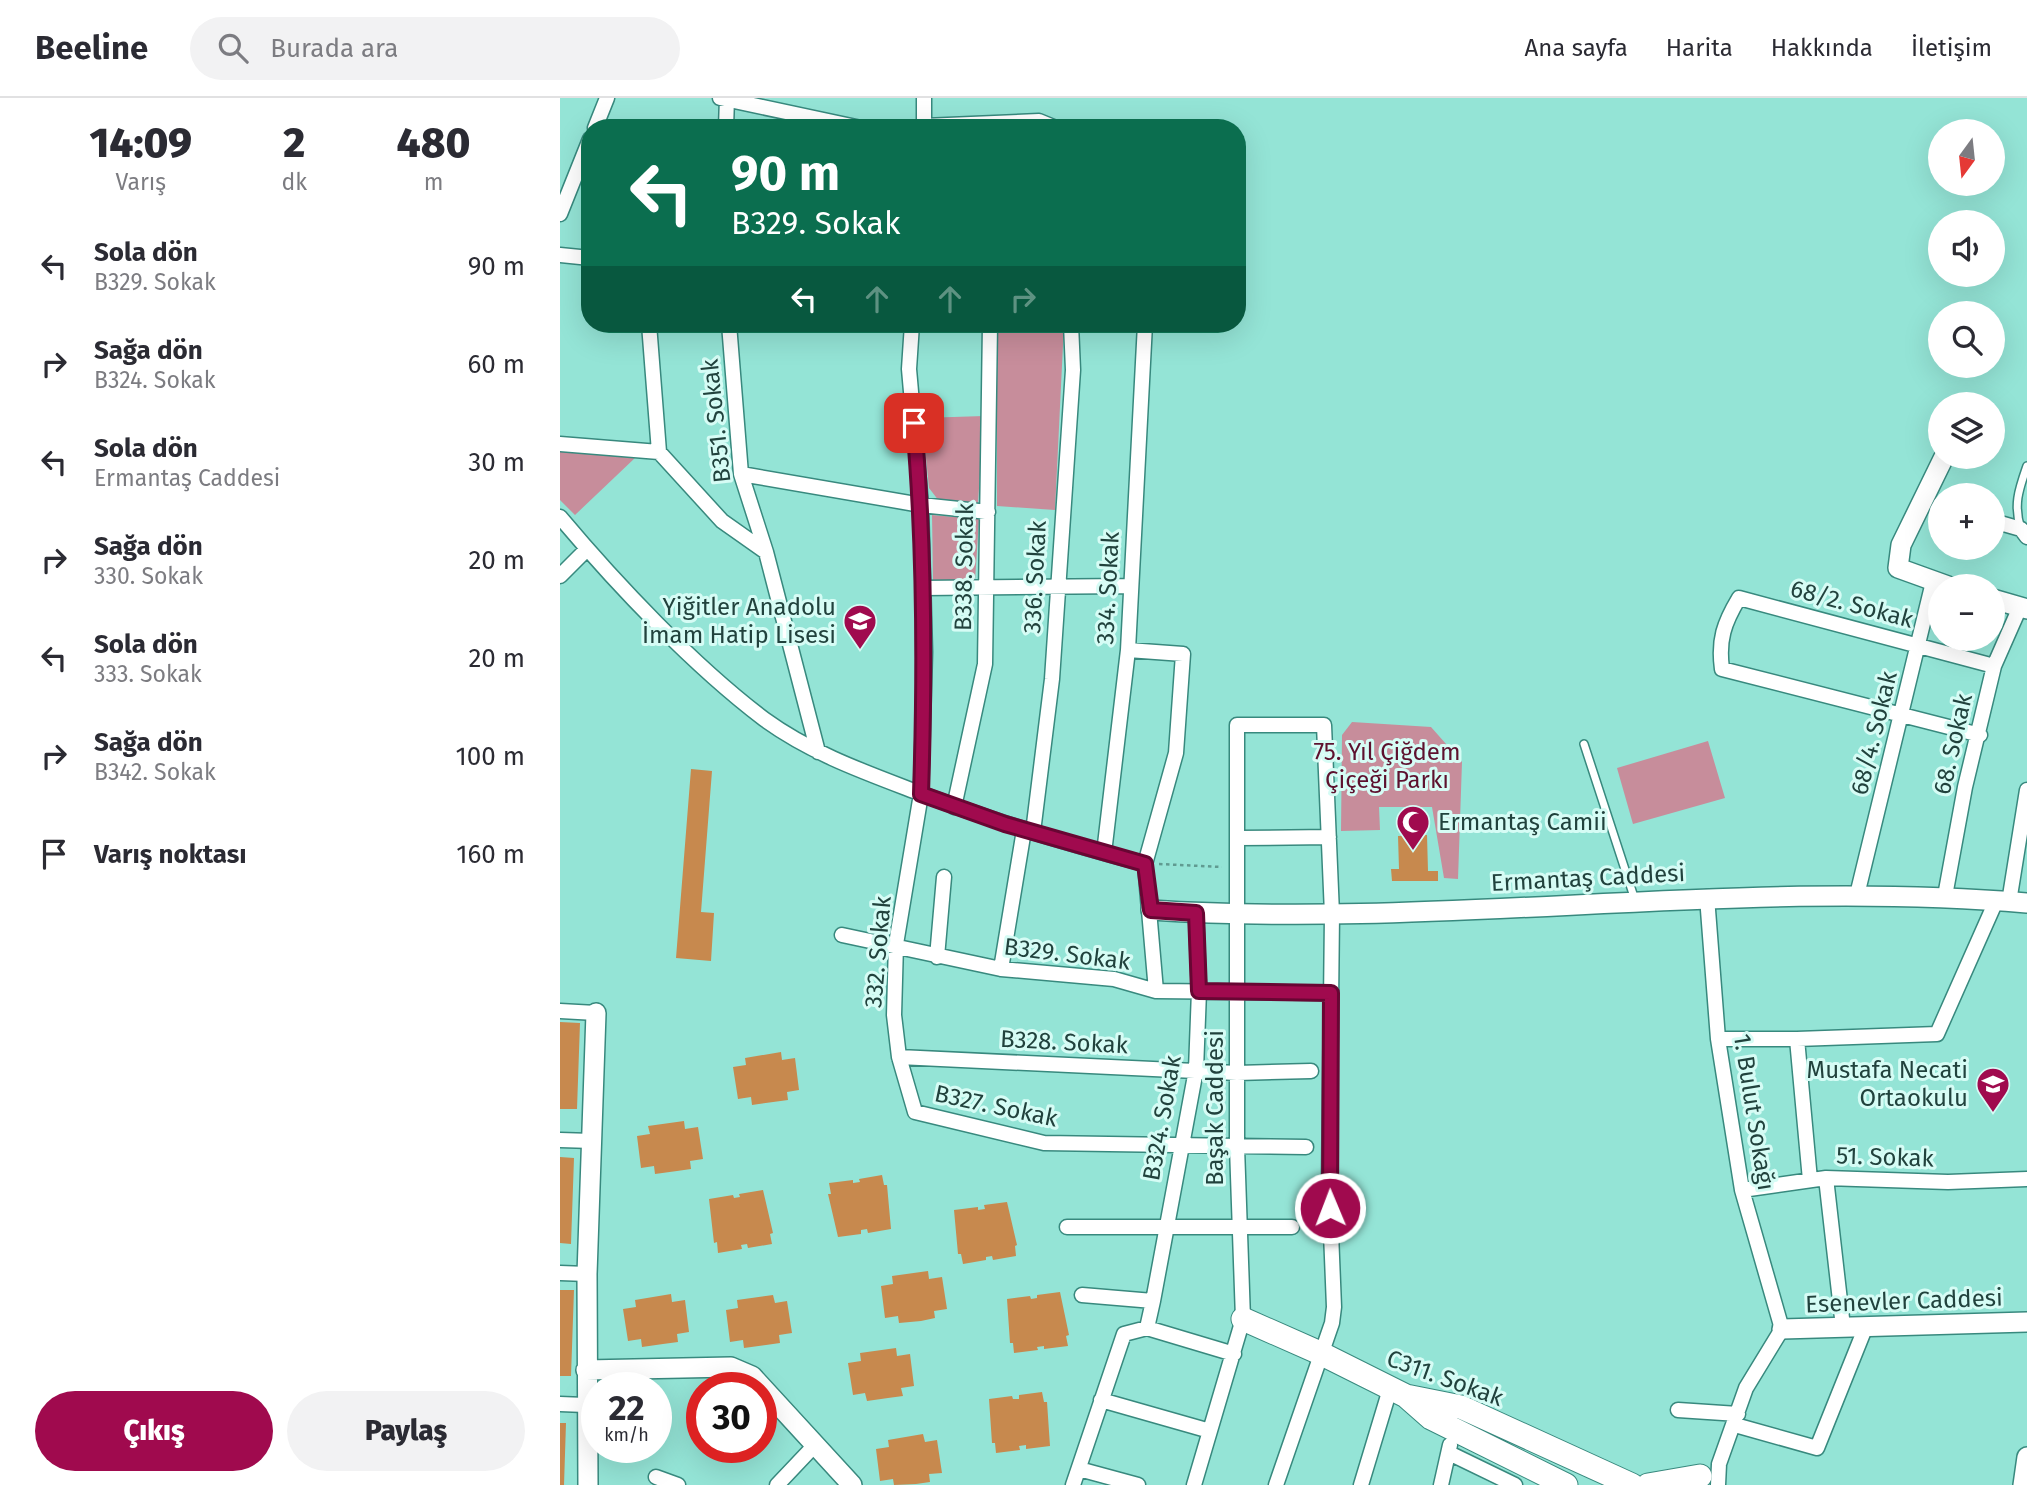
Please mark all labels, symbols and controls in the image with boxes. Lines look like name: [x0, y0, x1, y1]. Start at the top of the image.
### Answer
search box: [190, 17, 680, 80]
text: Beeline: [35, 28, 148, 68]
icon: search: [214, 29, 252, 67]
text: Burada ara: [270, 33, 398, 64]
text: Ana sayfa: [1524, 34, 1628, 62]
text: Harita: [1666, 34, 1733, 62]
text: Hakkında: [1771, 34, 1873, 62]
text: İletişim: [1911, 34, 1992, 62]
text: 14:09: [89, 118, 192, 168]
text: 2: [283, 118, 305, 168]
text: 480: [397, 118, 470, 168]
north arrow: [1928, 119, 2006, 196]
map controls: [1928, 119, 2005, 651]
text: 90 m: [731, 144, 840, 203]
icon: left: [616, 147, 707, 238]
text: Varış: [116, 168, 166, 196]
text: dk: [282, 168, 307, 196]
text: m: [424, 168, 443, 196]
text: B329. Sokak: [731, 204, 900, 242]
button: sound: [1928, 210, 2005, 287]
text: Sola dön: [94, 237, 198, 268]
icon: left: [35, 247, 73, 285]
text: 90 m: [468, 251, 525, 282]
text: B329. Sokak: [94, 268, 216, 296]
icon: left: [785, 280, 823, 318]
icon: ahead: [858, 280, 896, 318]
icon: ahead: [931, 280, 969, 318]
icon: right: [1004, 280, 1042, 318]
button: search: [1928, 301, 2005, 378]
text: Sağa dön: [94, 335, 203, 366]
icon: right: [35, 345, 73, 383]
text: 60 m: [467, 349, 525, 380]
street label: B351. Sokak: [696, 357, 736, 484]
text: B324. Sokak: [94, 366, 216, 394]
button: layers: [1928, 392, 2005, 469]
pin: [884, 393, 944, 453]
icon: arrive: [895, 404, 933, 442]
text: Sola dön: [94, 433, 198, 464]
icon: left: [35, 443, 73, 481]
text: 30 m: [468, 447, 525, 478]
text: Ermantaş Caddesi: [94, 464, 280, 492]
button: +: [1928, 483, 2005, 560]
street label: B338. Sokak: [949, 502, 979, 631]
street label: 336. Sokak: [1018, 519, 1052, 634]
street label: 334. Sokak: [1091, 530, 1125, 645]
text: Sağa dön: [94, 531, 203, 562]
icon: right: [35, 541, 73, 579]
text: 20 m: [468, 545, 525, 576]
text: 330. Sokak: [94, 562, 203, 590]
street label: 68/2. Sokak: [1788, 574, 1917, 634]
button: −: [1928, 574, 2005, 651]
place label: Yiğitler Anadolu İmam Hatip Lisesi: [642, 593, 836, 649]
school or university icon: Yiğitler Anadolu İmam Hatip Lisesi: [841, 602, 879, 651]
text: Sola dön: [94, 629, 198, 660]
icon: left: [35, 639, 73, 677]
text: 20 m: [468, 643, 525, 674]
text: 333. Sokak: [94, 660, 202, 688]
street label: 68/4. Sokak: [1845, 668, 1903, 798]
street label: 68. Sokak: [1928, 690, 1978, 797]
text: Sağa dön: [94, 727, 203, 758]
icon: right: [35, 737, 73, 775]
park label: 75. Yıl Çiğdem Çiçeği Parkı: [1314, 738, 1460, 794]
text: 100 m: [456, 741, 525, 772]
text: B342. Sokak: [94, 758, 216, 786]
mosque icon: Ermantaş Camii: [1394, 803, 1432, 852]
place label: Ermantaş Camii: [1438, 808, 1607, 836]
icon: arrive: [35, 835, 73, 873]
text: Varış noktası: [94, 839, 247, 870]
text: 160 m: [456, 839, 525, 870]
street label: Ermantaş Caddesi: [1490, 859, 1686, 897]
street label: 332. Sokak: [859, 894, 897, 1009]
street label: B329. Sokak: [1002, 932, 1132, 976]
street label: B328. Sokak: [999, 1025, 1129, 1059]
street label: Başak Caddesi: [1201, 1030, 1229, 1186]
street label: 1. Bulut Sokağı: [1728, 1032, 1780, 1192]
street label: B324. Sokak: [1137, 1052, 1187, 1183]
place label: Mustafa Necati Ortaokulu: [1806, 1056, 1968, 1112]
school or university icon: Mustafa Necati Ortaokulu: [1974, 1065, 2012, 1114]
street label: B327. Sokak: [932, 1079, 1061, 1133]
street label: 51. Sokak: [1836, 1141, 1935, 1173]
position arrow: [1293, 1171, 1367, 1245]
street label: Esenevler Caddesi: [1805, 1284, 2003, 1318]
street label: C311. Sokak: [1383, 1344, 1508, 1412]
speed limit sign: 30: [686, 1372, 777, 1463]
text: 22: [608, 1387, 645, 1429]
button: Çıkış: [35, 1391, 273, 1471]
button: Paylaş: [287, 1391, 525, 1471]
text: km/h: [604, 1424, 649, 1446]

